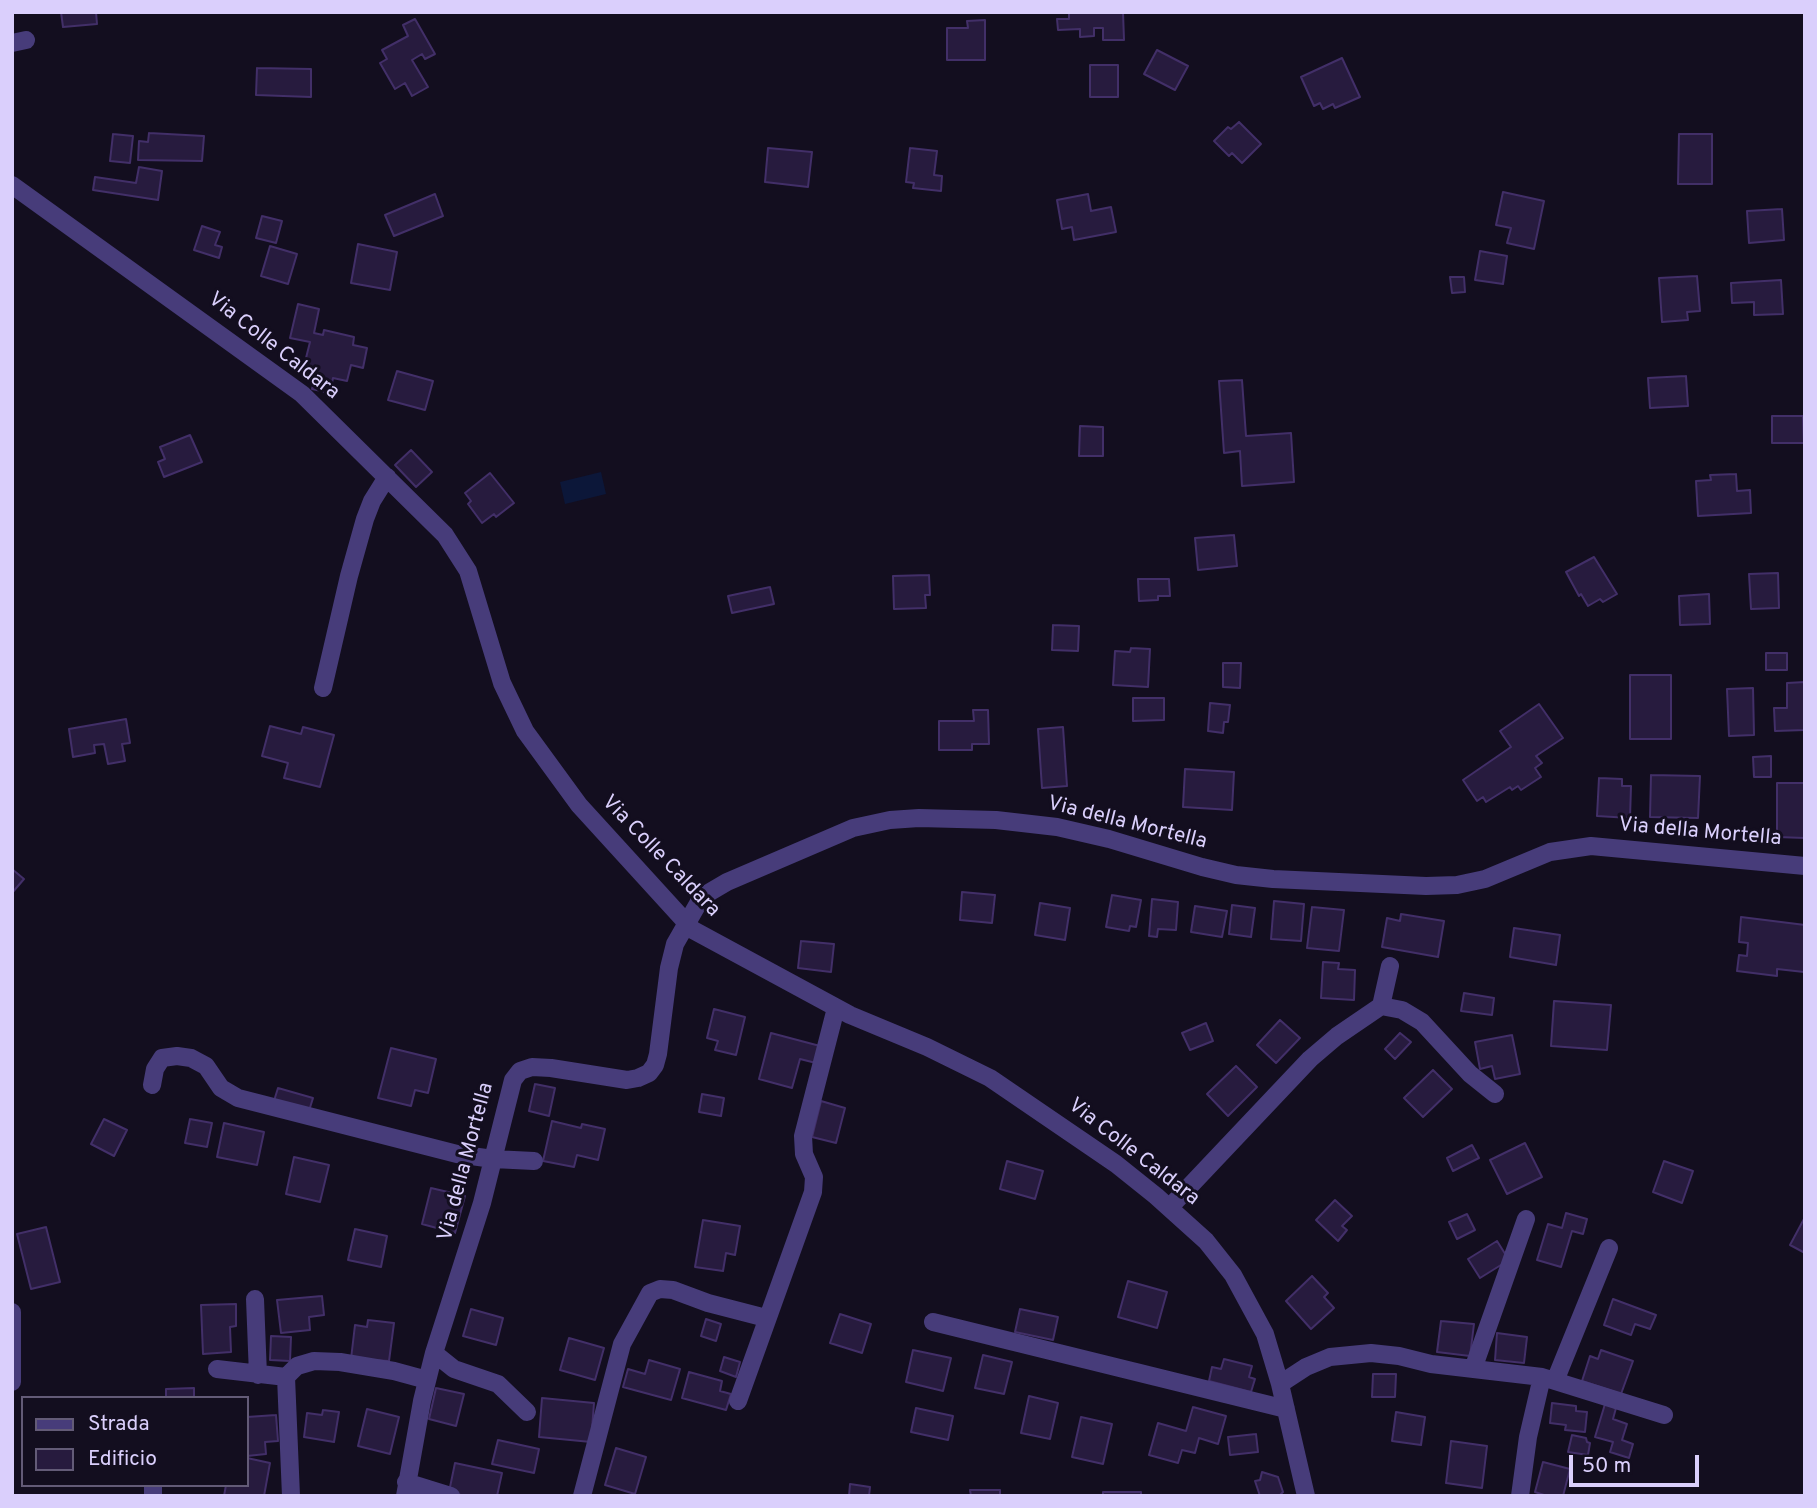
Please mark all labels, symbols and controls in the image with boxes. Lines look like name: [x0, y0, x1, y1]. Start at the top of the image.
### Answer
street label: Via Colle Caldara: [202, 288, 344, 406]
street label: Via Colle Caldara: [595, 791, 725, 923]
street label: Via della Mortella: [1045, 792, 1209, 856]
street label: Via della Mortella: [1618, 813, 1782, 853]
street label: Via della Mortella: [434, 1080, 500, 1244]
street label: Via Colle Caldara: [1062, 1094, 1204, 1212]
legend: [21, 1396, 248, 1487]
text: Strada: [88, 1411, 149, 1438]
scale bar: [1572, 1442, 1702, 1486]
text: Edificio: [88, 1446, 157, 1473]
text: 50 m: [1582, 1453, 1631, 1480]

